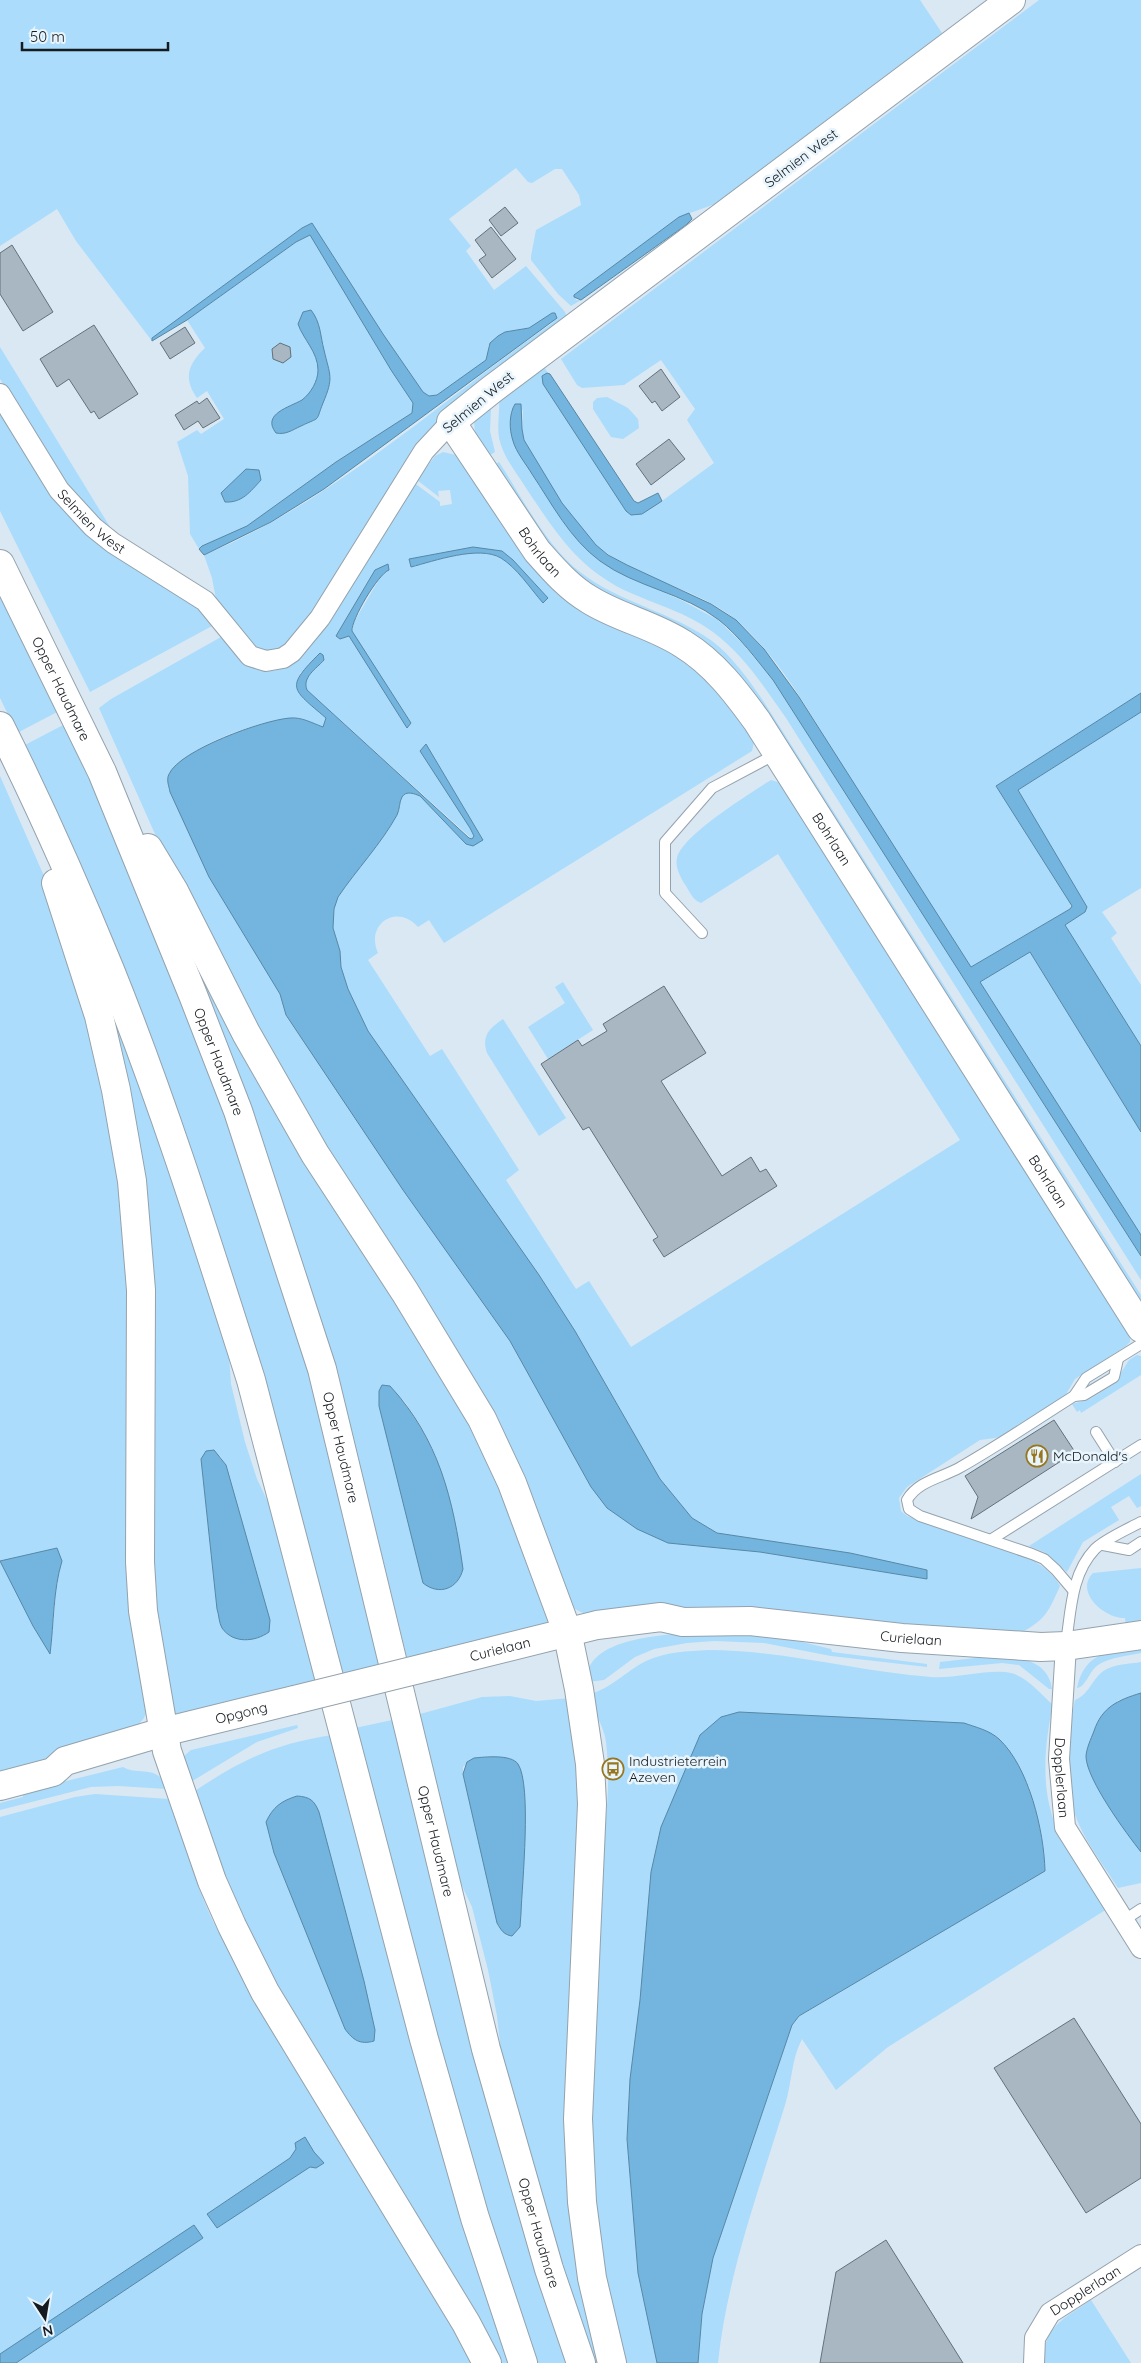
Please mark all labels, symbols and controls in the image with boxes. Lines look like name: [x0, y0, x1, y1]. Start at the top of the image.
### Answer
scale bar: [22, 20, 169, 52]
text: 50 m: [30, 27, 65, 46]
street label: Selmien West: [761, 124, 841, 191]
street label: Selmien West: [439, 367, 517, 437]
street label: Selmien West: [54, 485, 129, 558]
street label: Bohrlaan: [515, 524, 565, 581]
street label: Opper Haudmare: [28, 634, 94, 744]
street label: Bohrlaan: [808, 809, 855, 869]
street label: Opper Haudmare: [190, 1005, 248, 1118]
street label: Bohrlaan: [1025, 1151, 1072, 1211]
street label: Opper Haudmare: [319, 1390, 363, 1505]
restaurant icon: McDonald's: [1025, 1444, 1049, 1468]
place label: McDonald's: [1053, 1447, 1128, 1465]
street label: Curielaan: [879, 1627, 943, 1650]
street label: Curielaan: [468, 1633, 532, 1665]
street label: Opgong: [214, 1698, 269, 1728]
street label: Dopplerlaan: [1050, 1737, 1073, 1819]
place label: Industrieterrein Azeven: [629, 1752, 727, 1786]
bus stop icon: Industrieterrein Azeven: [601, 1757, 625, 1781]
street label: Opper Haudmare: [414, 1784, 458, 1899]
street label: Opper Haudmare: [514, 2176, 564, 2290]
street label: Dopplerlaan: [1047, 2261, 1124, 2320]
north arrow: [20, 2293, 70, 2343]
text: N: [41, 2321, 55, 2341]

